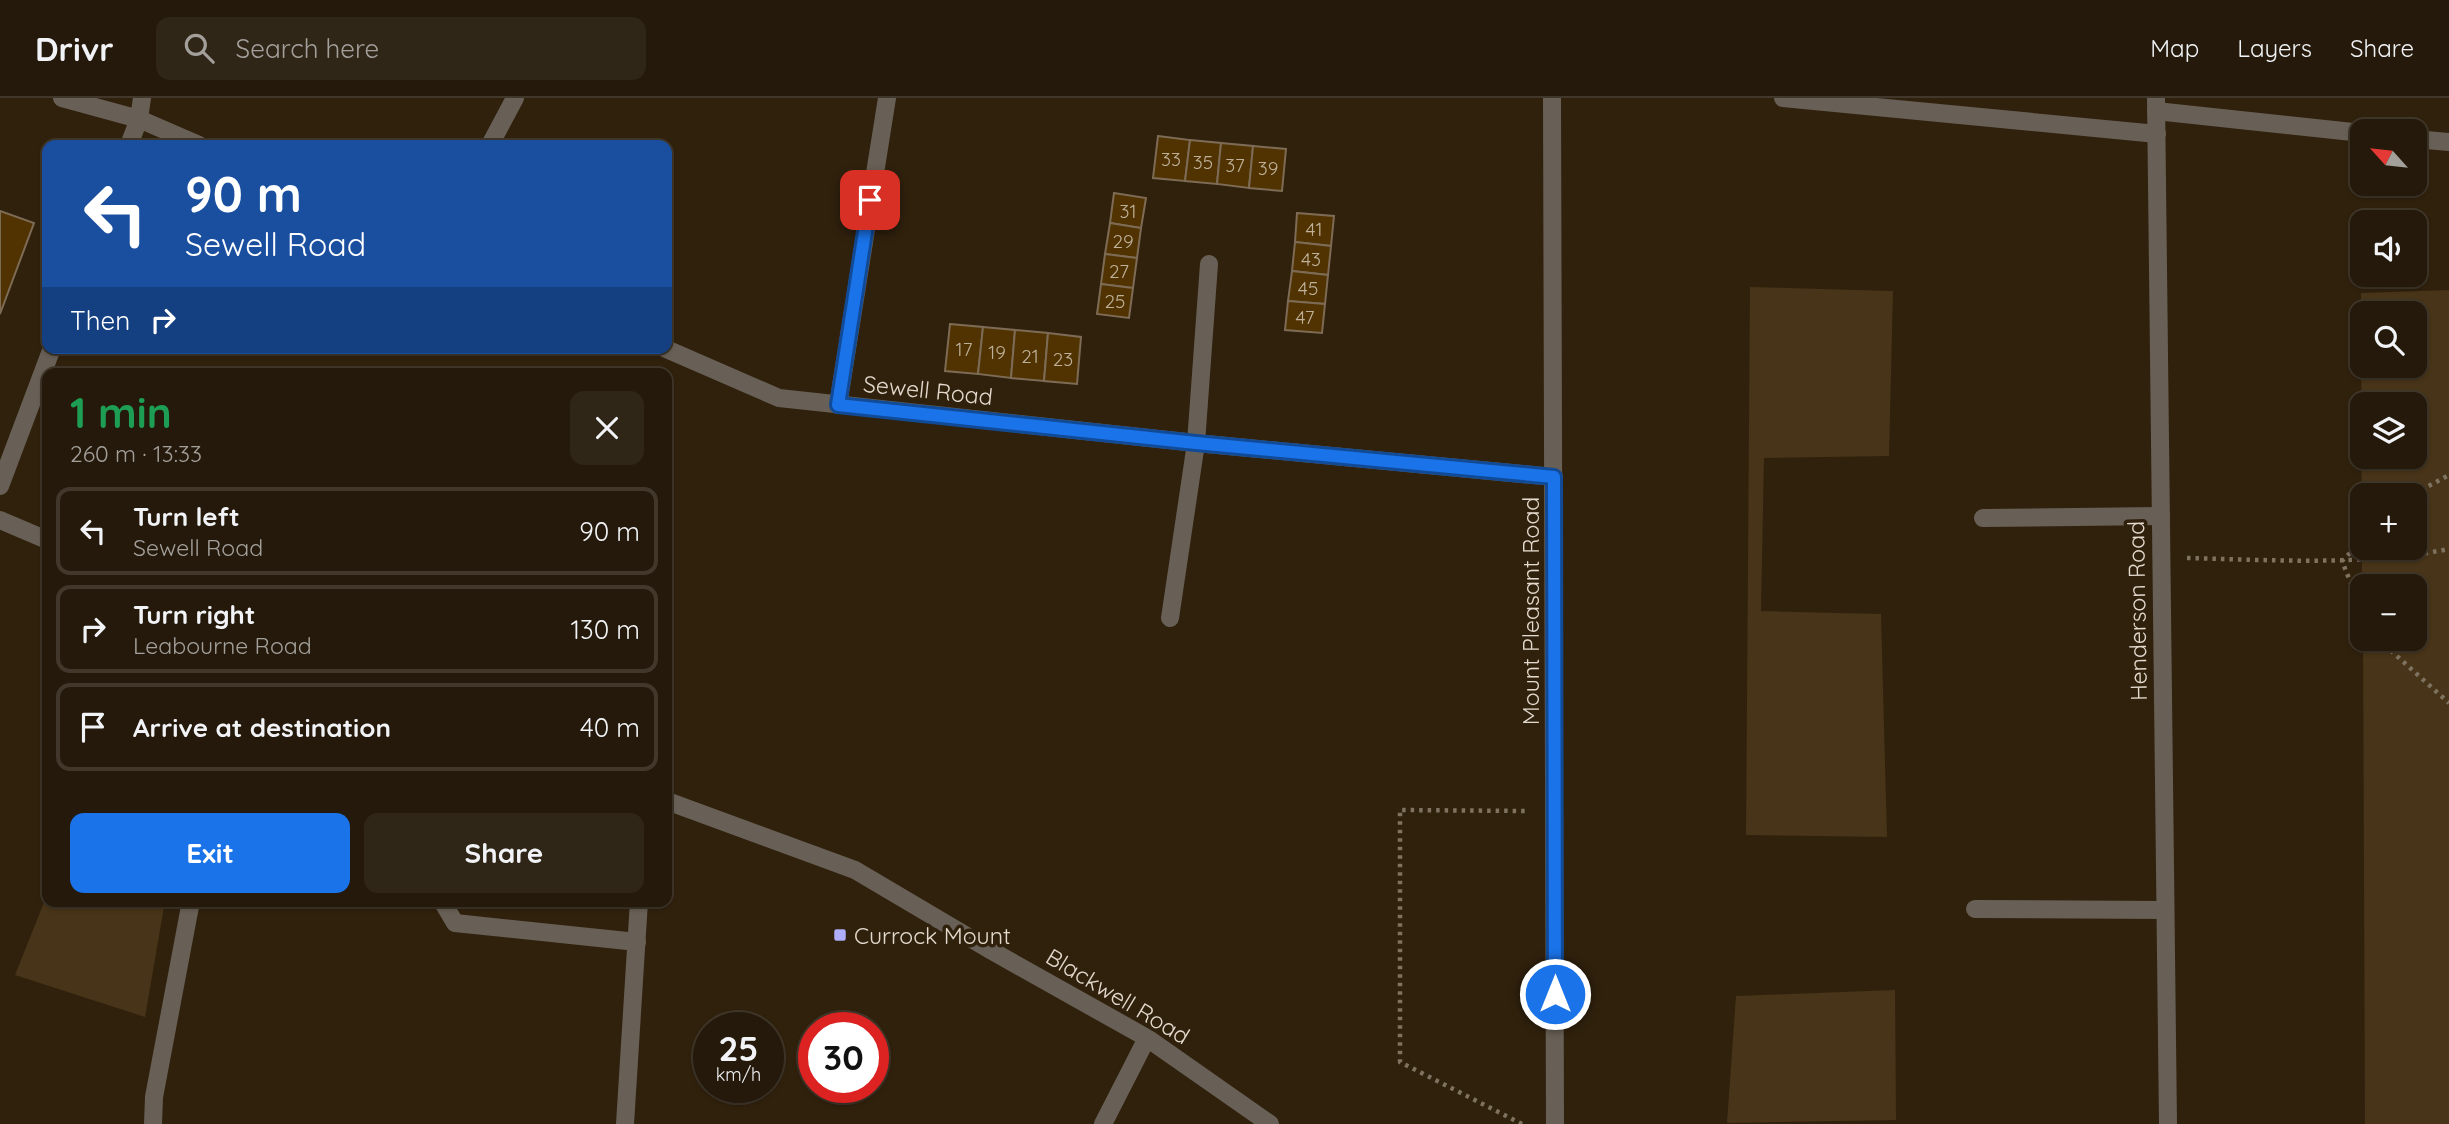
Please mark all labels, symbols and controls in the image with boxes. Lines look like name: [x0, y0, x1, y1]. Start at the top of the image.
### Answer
search box: [156, 17, 646, 80]
text: Drivr: [35, 28, 114, 69]
icon: search: [180, 29, 218, 67]
text: Search here: [236, 32, 379, 65]
text: Map: [2150, 33, 2199, 63]
text: Layers: [2237, 33, 2312, 63]
text: Share: [2350, 33, 2414, 63]
north arrow: [2350, 119, 2427, 196]
map controls: [2350, 119, 2427, 651]
house number: 33: [1161, 147, 1181, 171]
house number: 35: [1193, 150, 1213, 174]
house number: 37: [1225, 153, 1245, 177]
house number: 39: [1258, 156, 1278, 180]
text: 90 m: [185, 163, 302, 224]
icon: left: [70, 168, 161, 259]
pin: [840, 170, 900, 230]
icon: arrive: [851, 181, 889, 219]
house number: 31: [1120, 199, 1137, 223]
button: sound: [2350, 210, 2427, 287]
house number: 41: [1306, 217, 1322, 241]
text: Sewell Road: [185, 224, 366, 264]
house number: 29: [1112, 229, 1134, 253]
house number: 43: [1301, 247, 1321, 271]
house number: 27: [1109, 259, 1129, 283]
house number: 45: [1298, 276, 1318, 300]
house number: 25: [1105, 289, 1125, 313]
icon: right: [144, 301, 182, 339]
button: search: [2350, 301, 2427, 378]
text: Then: [70, 304, 130, 337]
house number: 47: [1295, 305, 1315, 329]
house number: 17: [956, 337, 973, 361]
house number: 19: [988, 340, 1006, 364]
house number: 21: [1021, 344, 1039, 368]
house number: 23: [1053, 347, 1073, 371]
street label: Sewell Road: [862, 369, 994, 411]
text: 1 min: [70, 386, 172, 439]
button: close: [570, 391, 644, 465]
button: layers: [2350, 392, 2427, 469]
text: 260 m · 13:33: [70, 439, 202, 468]
button: +: [2350, 483, 2427, 560]
street label: Mount Pleasant Road: [1516, 497, 1545, 725]
text: Turn left: [133, 500, 240, 533]
icon: left: [74, 512, 112, 550]
text: 90 m: [579, 515, 640, 548]
street label: Henderson Road: [2121, 521, 2153, 701]
text: Sewell Road: [133, 533, 263, 562]
button: −: [2350, 574, 2427, 651]
text: Turn right: [133, 598, 255, 631]
icon: right: [74, 610, 112, 648]
text: 130 m: [570, 613, 640, 646]
text: Leabourne Road: [133, 631, 312, 660]
icon: arrive: [74, 708, 112, 746]
text: Arrive at destination: [133, 711, 391, 744]
text: 40 m: [580, 711, 640, 744]
button: Exit: [70, 813, 350, 893]
button: Share: [364, 813, 644, 893]
place label: Currock Mount: [854, 921, 1011, 950]
marker: Currock Mount: [832, 927, 848, 943]
street label: Blackwell Road: [1041, 942, 1195, 1050]
position arrow: [1518, 957, 1592, 1031]
speed limit sign: 30: [798, 1012, 889, 1103]
text: 25: [718, 1026, 759, 1070]
text: km/h: [716, 1063, 761, 1086]

